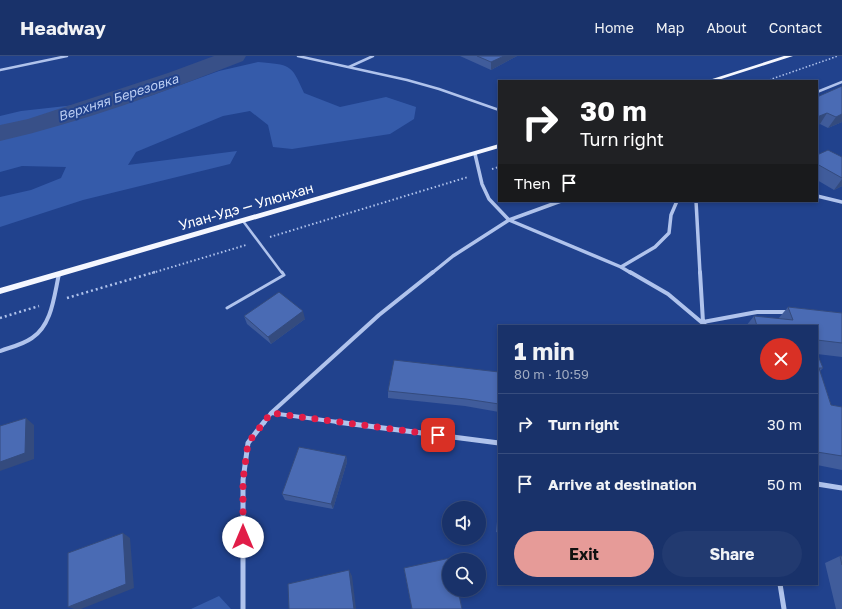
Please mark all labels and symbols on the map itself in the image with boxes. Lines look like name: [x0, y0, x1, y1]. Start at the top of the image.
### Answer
water label: Верхняя Березовка: [56, 70, 181, 124]
street label: Улан-Удэ — Улюнхан: [177, 179, 315, 233]
pin: [421, 418, 455, 452]
position arrow: [222, 516, 264, 558]

